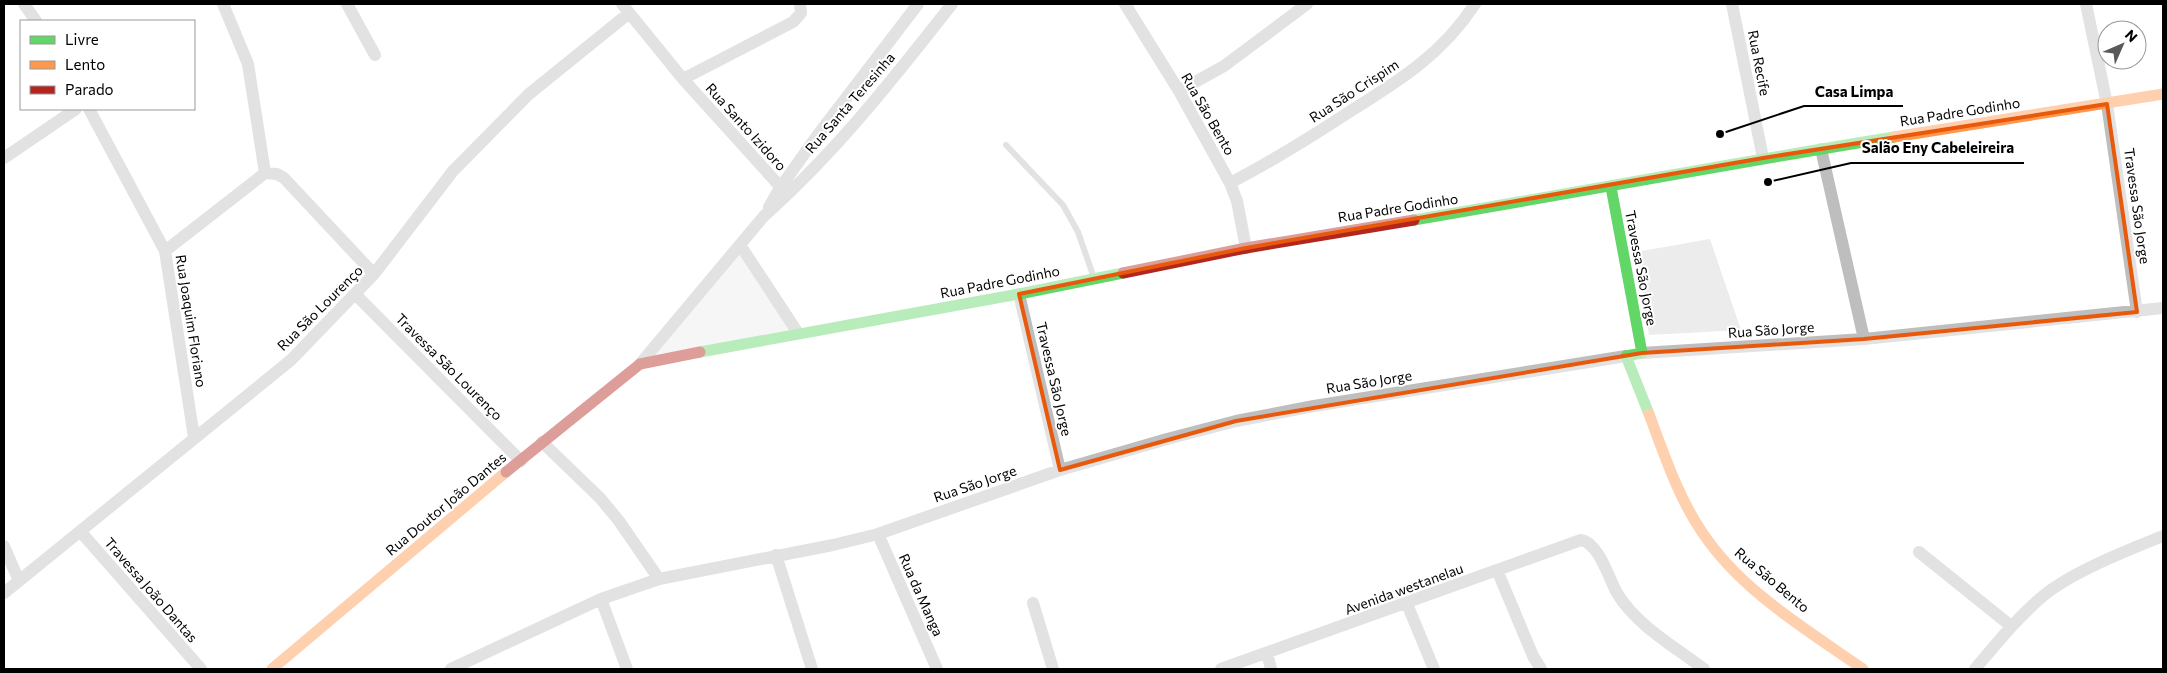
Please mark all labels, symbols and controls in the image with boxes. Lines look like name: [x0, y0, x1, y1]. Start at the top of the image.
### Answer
legend: [20, 20, 195, 110]
north arrow: [2097, 20, 2147, 70]
text: N: [2122, 26, 2141, 45]
street label: Rua Recife: [1745, 29, 1774, 97]
text: Livre: [65, 30, 99, 48]
street label: Rua Santa Teresinha: [801, 49, 898, 156]
text: Lento: [65, 55, 105, 73]
street label: Rua São Crispim: [1306, 55, 1402, 126]
street label: Rua São Bento: [1178, 70, 1239, 158]
callout: Casa Limpa: [1804, 76, 1903, 106]
street label: Rua Santo Izidoro: [703, 79, 790, 174]
text: Parado: [65, 80, 114, 98]
text: Casa Limpa: [1815, 82, 1893, 100]
street label: Rua Padre Godinho: [1899, 94, 2021, 129]
callout: Salão Eny Cabeleireira: [1851, 133, 2024, 163]
text: Salão Eny Cabeleireira: [1862, 138, 2014, 156]
street label: Travessa São Jorge: [2121, 147, 2154, 265]
street label: Rua Padre Godinho: [1337, 190, 1459, 225]
street label: Travessa São Jorge: [1622, 209, 1661, 327]
street label: Rua Joaquim Floriano: [173, 253, 210, 389]
street label: Rua São Lourenço: [273, 261, 366, 354]
street label: Rua Padre Godinho: [939, 262, 1061, 301]
street label: Travessa São Lourenço: [392, 310, 506, 424]
street label: Rua São Jorge: [1727, 318, 1815, 341]
street label: Travessa São Jorge: [1033, 320, 1076, 438]
street label: Rua São Jorge: [1325, 366, 1413, 397]
street label: Rua Doutor João Dantes: [382, 448, 509, 559]
street label: Rua São Jorge: [931, 461, 1019, 506]
street label: Travessa João Dantas: [101, 534, 202, 646]
street label: Rua São Bento: [1732, 544, 1813, 616]
street label: Rua da Manga: [896, 551, 947, 639]
street label: Avenida westanelau: [1342, 559, 1465, 618]

